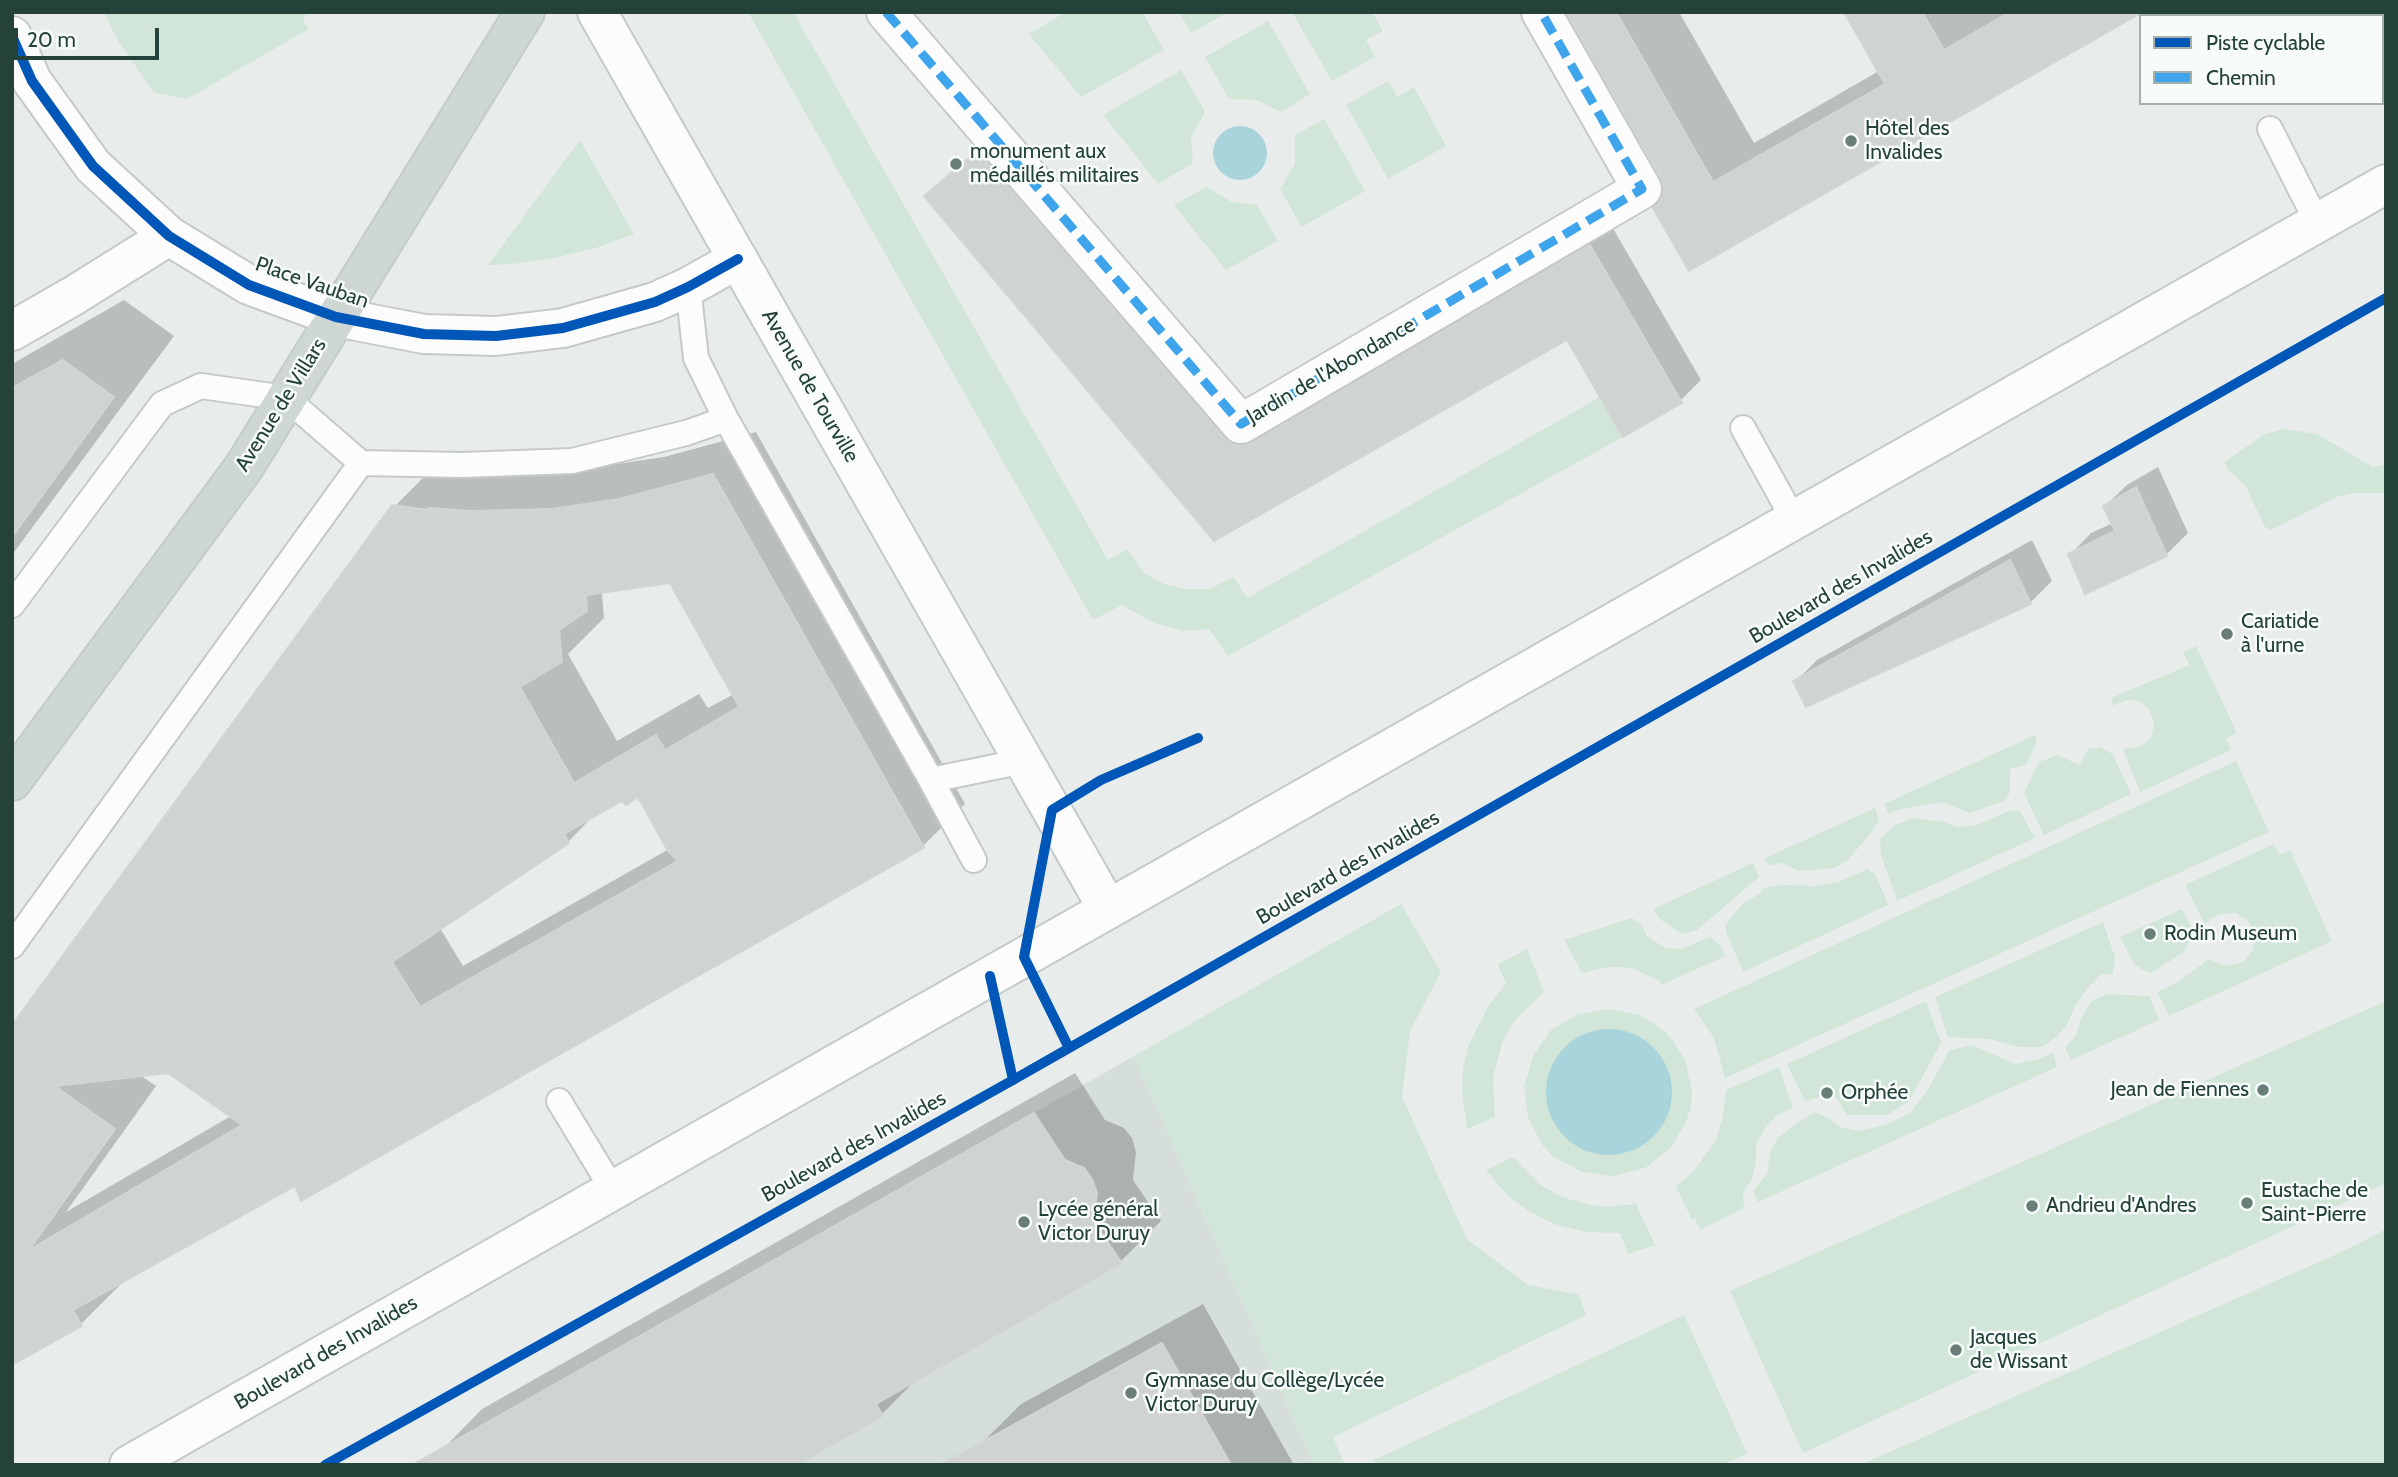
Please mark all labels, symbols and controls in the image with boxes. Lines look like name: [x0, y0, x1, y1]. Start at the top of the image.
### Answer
scale bar: [18, 14, 163, 58]
legend: [2139, 14, 2384, 105]
text: 20 m: [27, 27, 76, 52]
text: Piste cyclable: [2206, 30, 2325, 55]
text: Chemin: [2206, 65, 2276, 90]
place label: Hôtel des Invalides: [1865, 116, 1949, 166]
marker: Hôtel des Invalides: [1843, 133, 1859, 149]
place label: monument aux médaillés militaires: [970, 139, 1139, 189]
marker: monument aux médaillés militaires: [948, 156, 964, 172]
street label: Place Vauban: [252, 252, 372, 314]
street label: Avenue de Tourville: [756, 305, 864, 467]
street label: Jardin de l'Abondance: [1242, 313, 1420, 429]
street label: Avenue de Villars: [230, 334, 332, 476]
street label: Boulevard des Invalides: [1745, 524, 1937, 650]
place label: Cariatide à l'urne: [2241, 609, 2319, 659]
marker: Cariatide à l'urne: [2219, 626, 2235, 642]
street label: Boulevard des Invalides: [1252, 805, 1444, 931]
place label: Rodin Museum: [2164, 921, 2297, 947]
marker: Rodin Museum: [2142, 926, 2158, 942]
place label: Jean de Fiennes: [2111, 1077, 2249, 1103]
place label: Orphée: [1841, 1080, 1908, 1106]
marker: Jean de Fiennes: [2255, 1082, 2271, 1098]
marker: Orphée: [1819, 1085, 1835, 1101]
street label: Boulevard des Invalides: [757, 1086, 951, 1208]
place label: Eustache de Saint-Pierre: [2261, 1178, 2368, 1228]
place label: Andrieu d'Andres: [2046, 1193, 2196, 1219]
marker: Eustache de Saint-Pierre: [2239, 1195, 2255, 1211]
place label: Lycée général Victor Duruy: [1038, 1197, 1158, 1247]
marker: Andrieu d'Andres: [2024, 1198, 2040, 1214]
marker: Lycée général Victor Duruy: [1016, 1214, 1032, 1230]
street label: Boulevard des Invalides: [230, 1290, 422, 1416]
place label: Jacques de Wissant: [1970, 1325, 2067, 1375]
marker: Jacques de Wissant: [1948, 1342, 1964, 1358]
place label: Gymnase du Collège/Lycée Victor Duruy: [1145, 1368, 1384, 1418]
marker: Gymnase du Collège/Lycée Victor Duruy: [1123, 1385, 1139, 1401]

